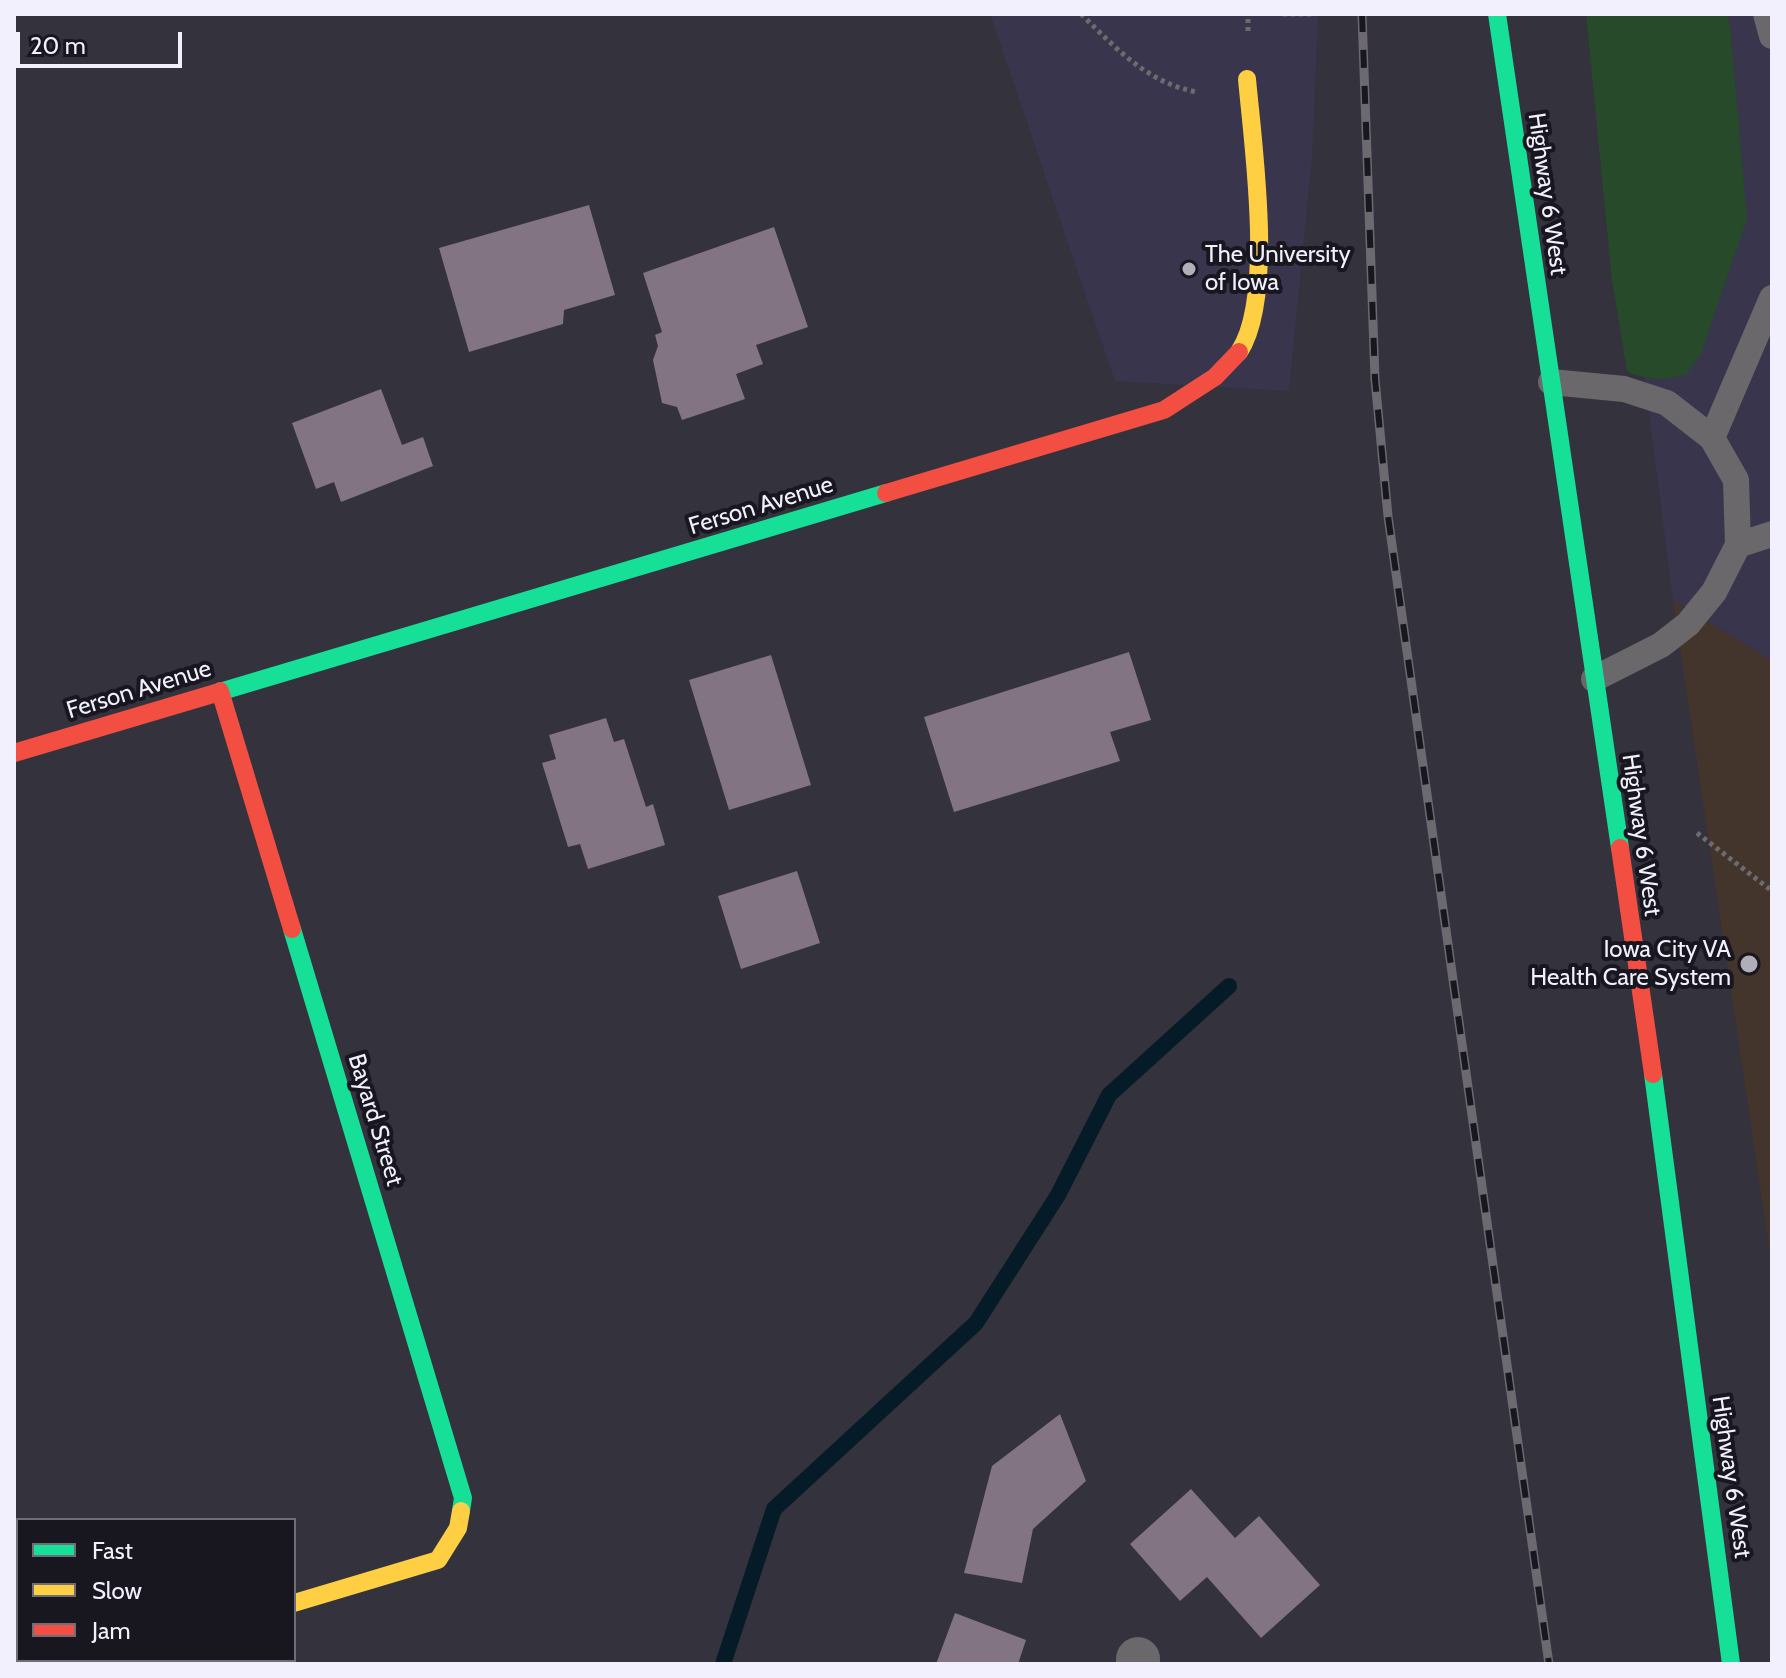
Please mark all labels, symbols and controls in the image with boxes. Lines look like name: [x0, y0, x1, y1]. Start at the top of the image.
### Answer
scale bar: [20, 16, 186, 66]
text: 20 m: [30, 31, 86, 60]
street label: Highway 6 West: [1521, 111, 1573, 277]
place label: The University of Iowa: [1205, 241, 1351, 297]
marker: The University of Iowa: [1180, 260, 1198, 278]
street label: Ferson Avenue: [685, 470, 837, 542]
street label: Ferson Avenue: [63, 654, 215, 726]
street label: Highway 6 West: [1615, 752, 1667, 918]
place label: Iowa City VA Health Care System: [1530, 936, 1731, 992]
marker: Iowa City VA Health Care System: [1738, 953, 1760, 975]
street label: Bayard Street: [341, 1051, 409, 1189]
street label: Highway 6 West: [1705, 1394, 1757, 1560]
legend: [16, 1518, 296, 1662]
text: Fast: [92, 1536, 133, 1565]
text: Slow: [92, 1576, 142, 1605]
text: Jam: [92, 1616, 130, 1645]

